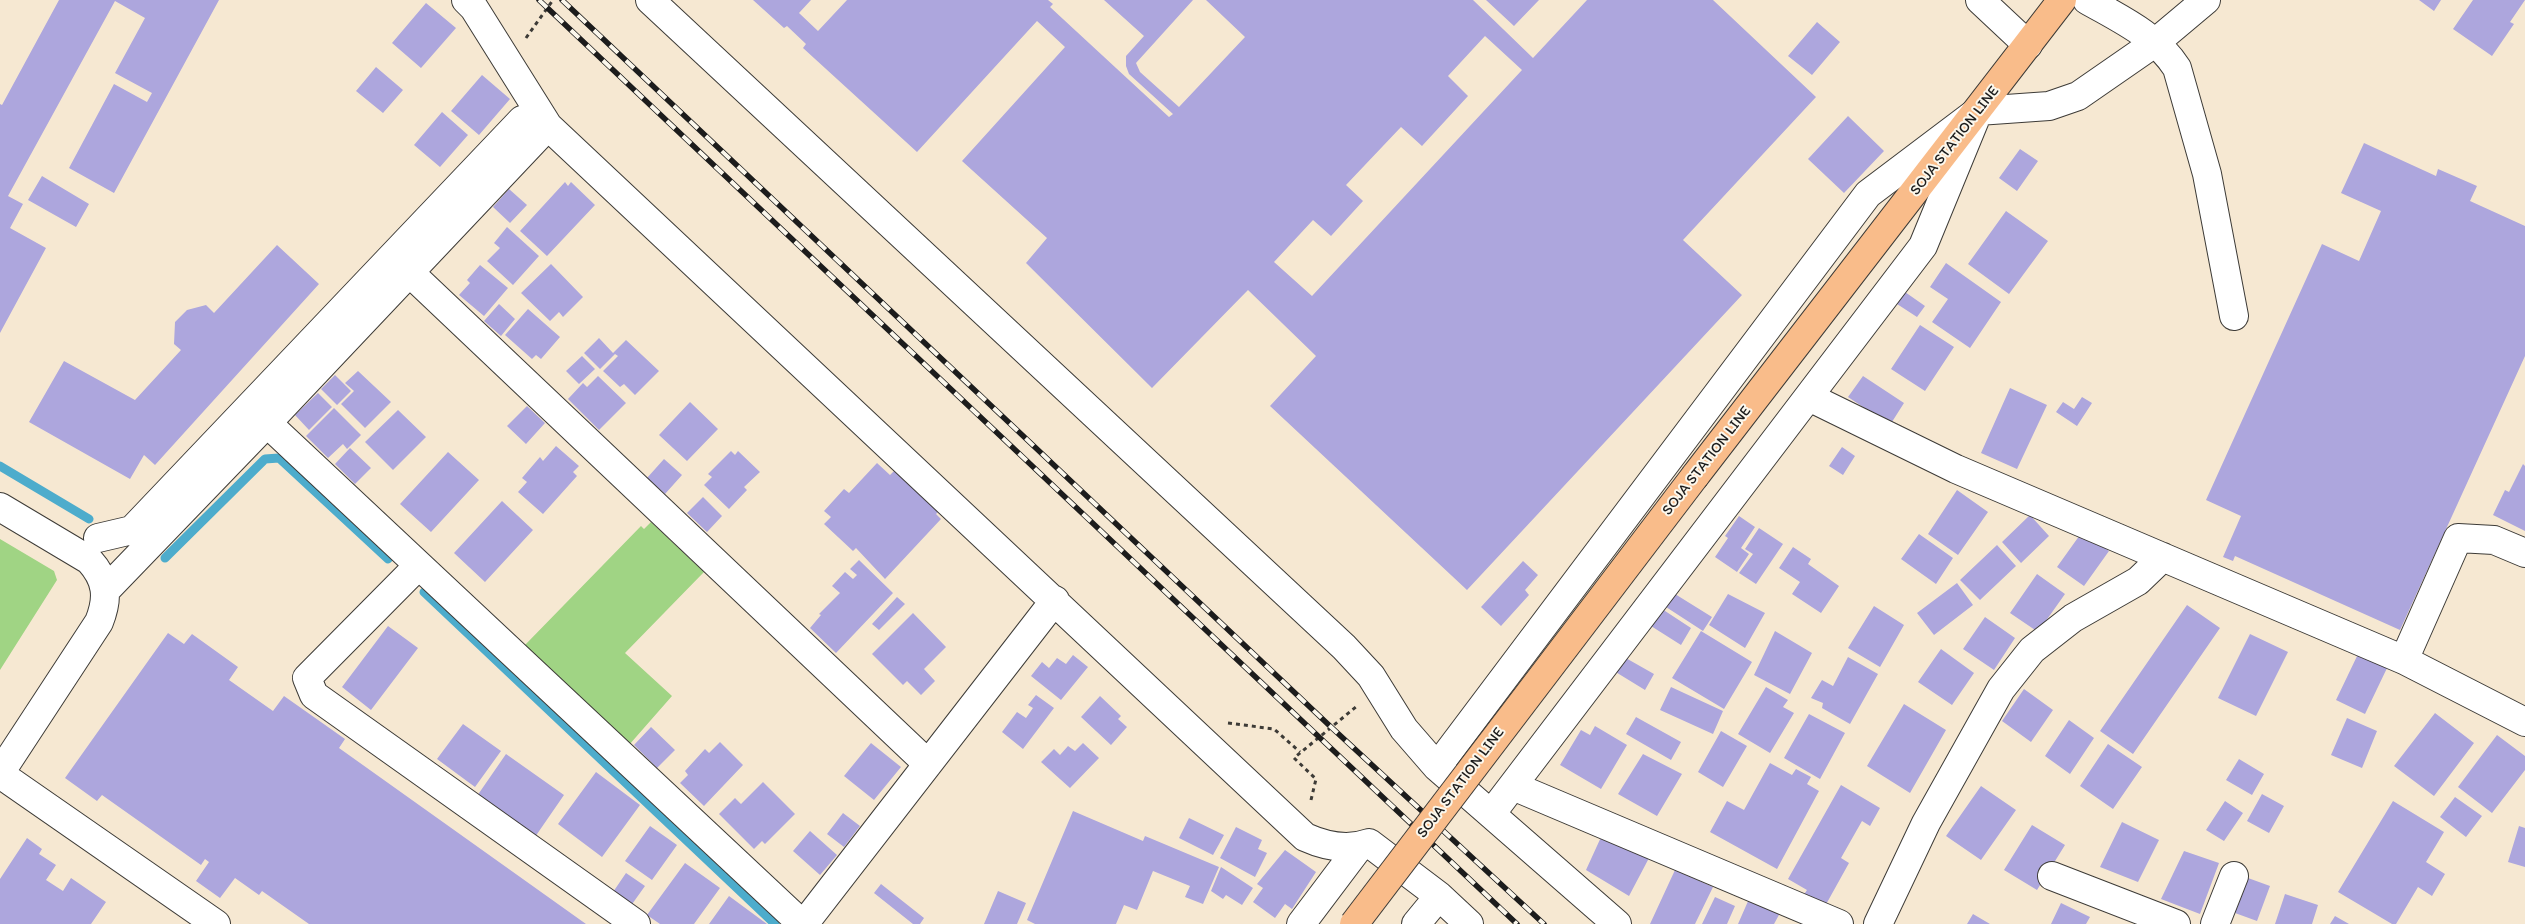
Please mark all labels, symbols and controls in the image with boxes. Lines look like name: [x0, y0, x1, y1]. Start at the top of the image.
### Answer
street label: SOJA STATION LINE: [1907, 83, 2003, 199]
street label: SOJA STATION LINE: [1659, 403, 1755, 519]
street label: SOJA STATION LINE: [1413, 724, 1509, 842]

